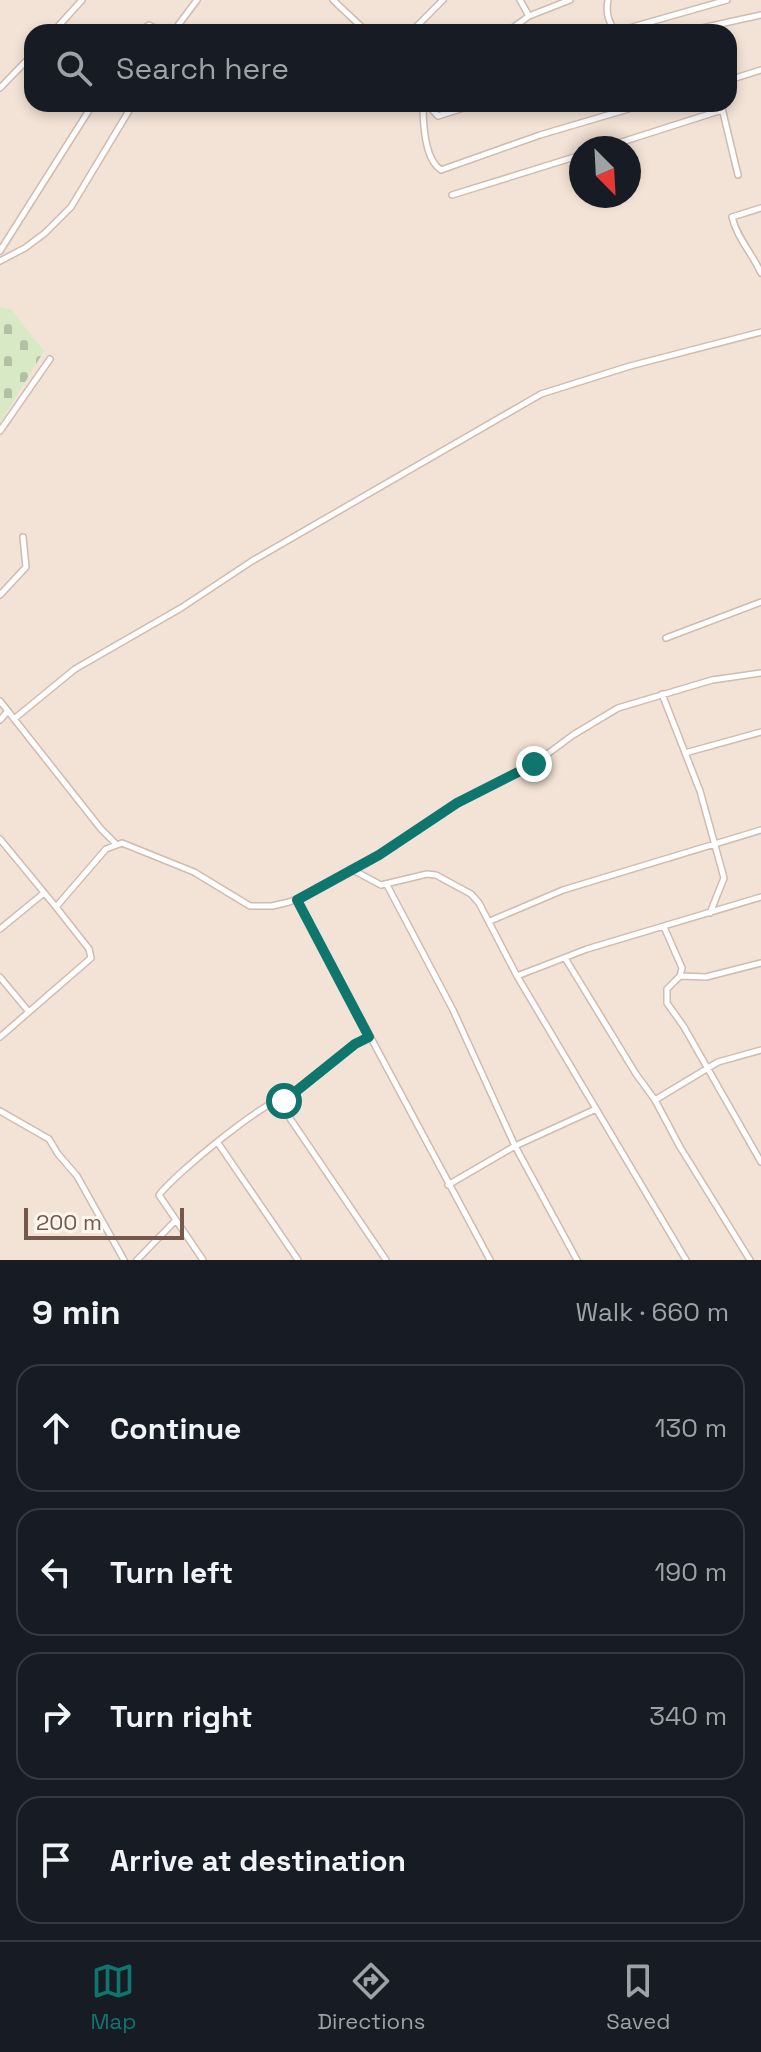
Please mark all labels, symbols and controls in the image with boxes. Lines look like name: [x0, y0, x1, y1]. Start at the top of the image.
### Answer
search box: [24, 24, 737, 112]
icon: search: [52, 46, 96, 90]
text: Search here: [116, 49, 289, 88]
north arrow: [569, 136, 641, 208]
route end: [516, 746, 552, 782]
route start: [266, 1083, 302, 1119]
scale bar: [24, 1204, 184, 1240]
text: 200 m: [36, 1208, 102, 1236]
text: 9 min: [32, 1291, 121, 1334]
text: Walk · 660 m: [575, 1295, 729, 1329]
icon: ahead: [34, 1406, 78, 1450]
text: Continue: [110, 1409, 241, 1448]
text: 130 m: [655, 1411, 727, 1445]
icon: left: [34, 1550, 78, 1594]
text: Turn left: [110, 1553, 233, 1592]
text: 190 m: [655, 1555, 727, 1589]
icon: right: [34, 1694, 78, 1738]
text: Turn right: [110, 1697, 253, 1736]
text: 340 m: [649, 1699, 727, 1733]
icon: arrive: [34, 1838, 78, 1882]
text: Arrive at destination: [110, 1841, 406, 1880]
tab: Map: [91, 1959, 136, 2035]
tab: Directions: [317, 1959, 425, 2035]
tab: Saved: [606, 1959, 670, 2035]

